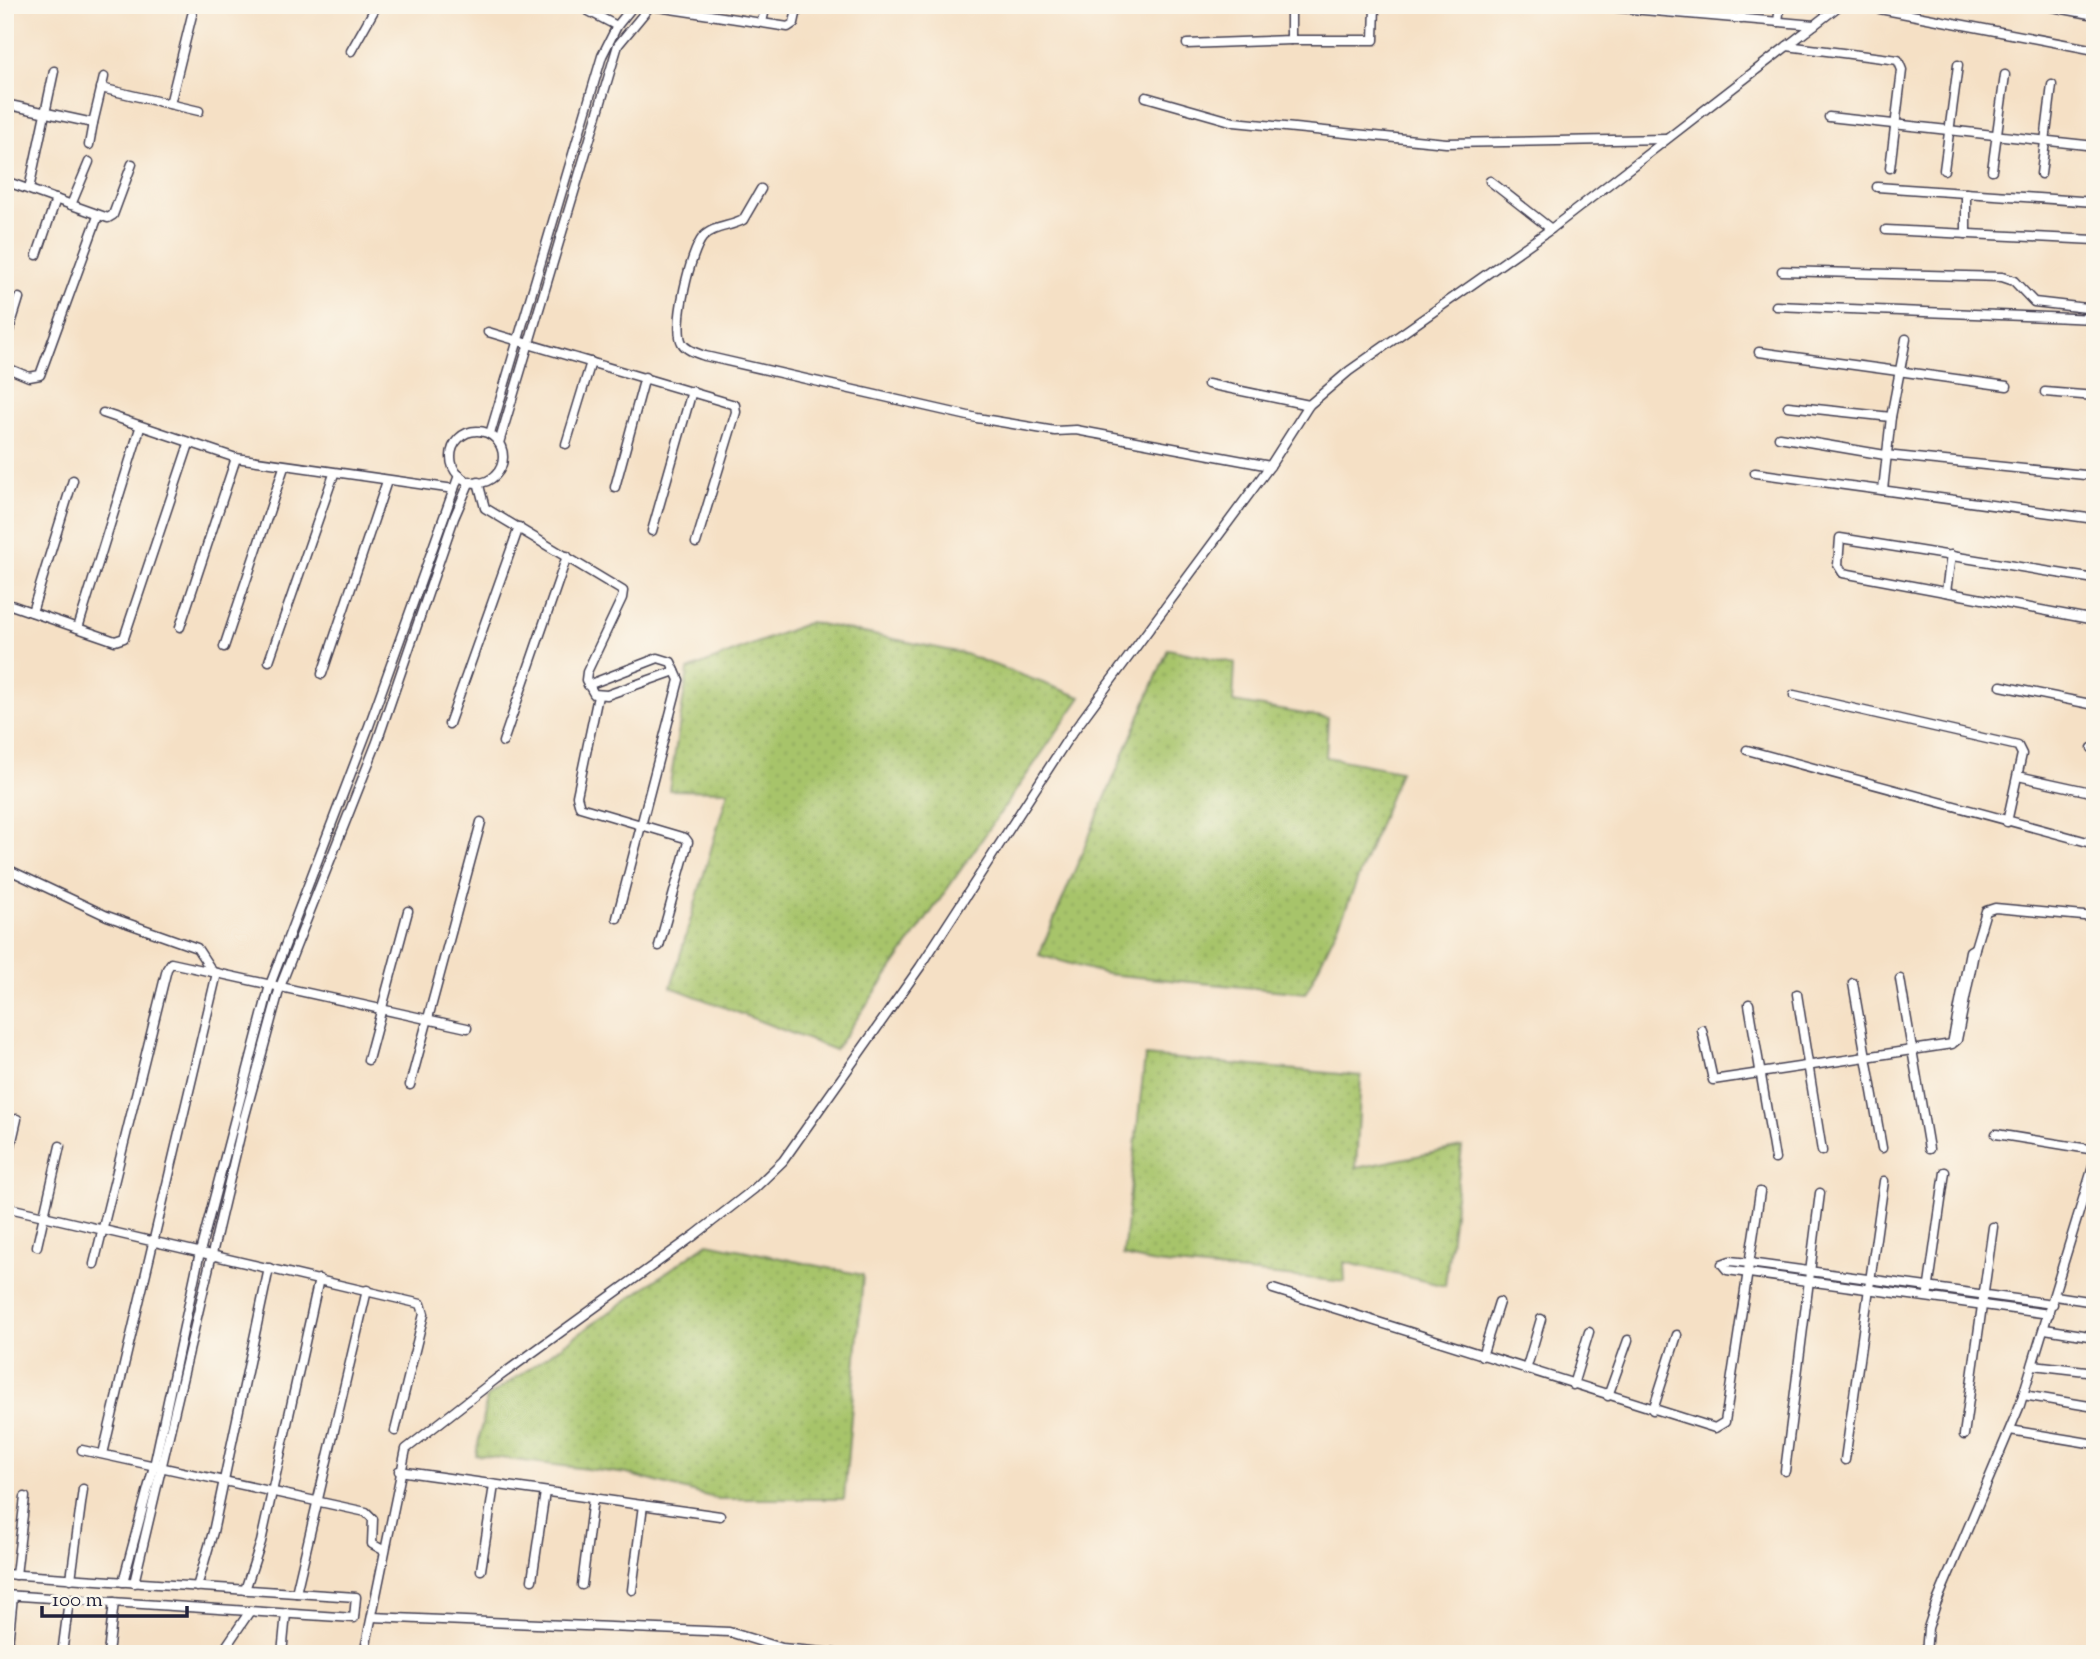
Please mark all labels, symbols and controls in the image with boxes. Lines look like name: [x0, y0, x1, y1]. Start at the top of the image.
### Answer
scale bar: [42, 1575, 187, 1619]
text: 100 m: [52, 1586, 103, 1616]

